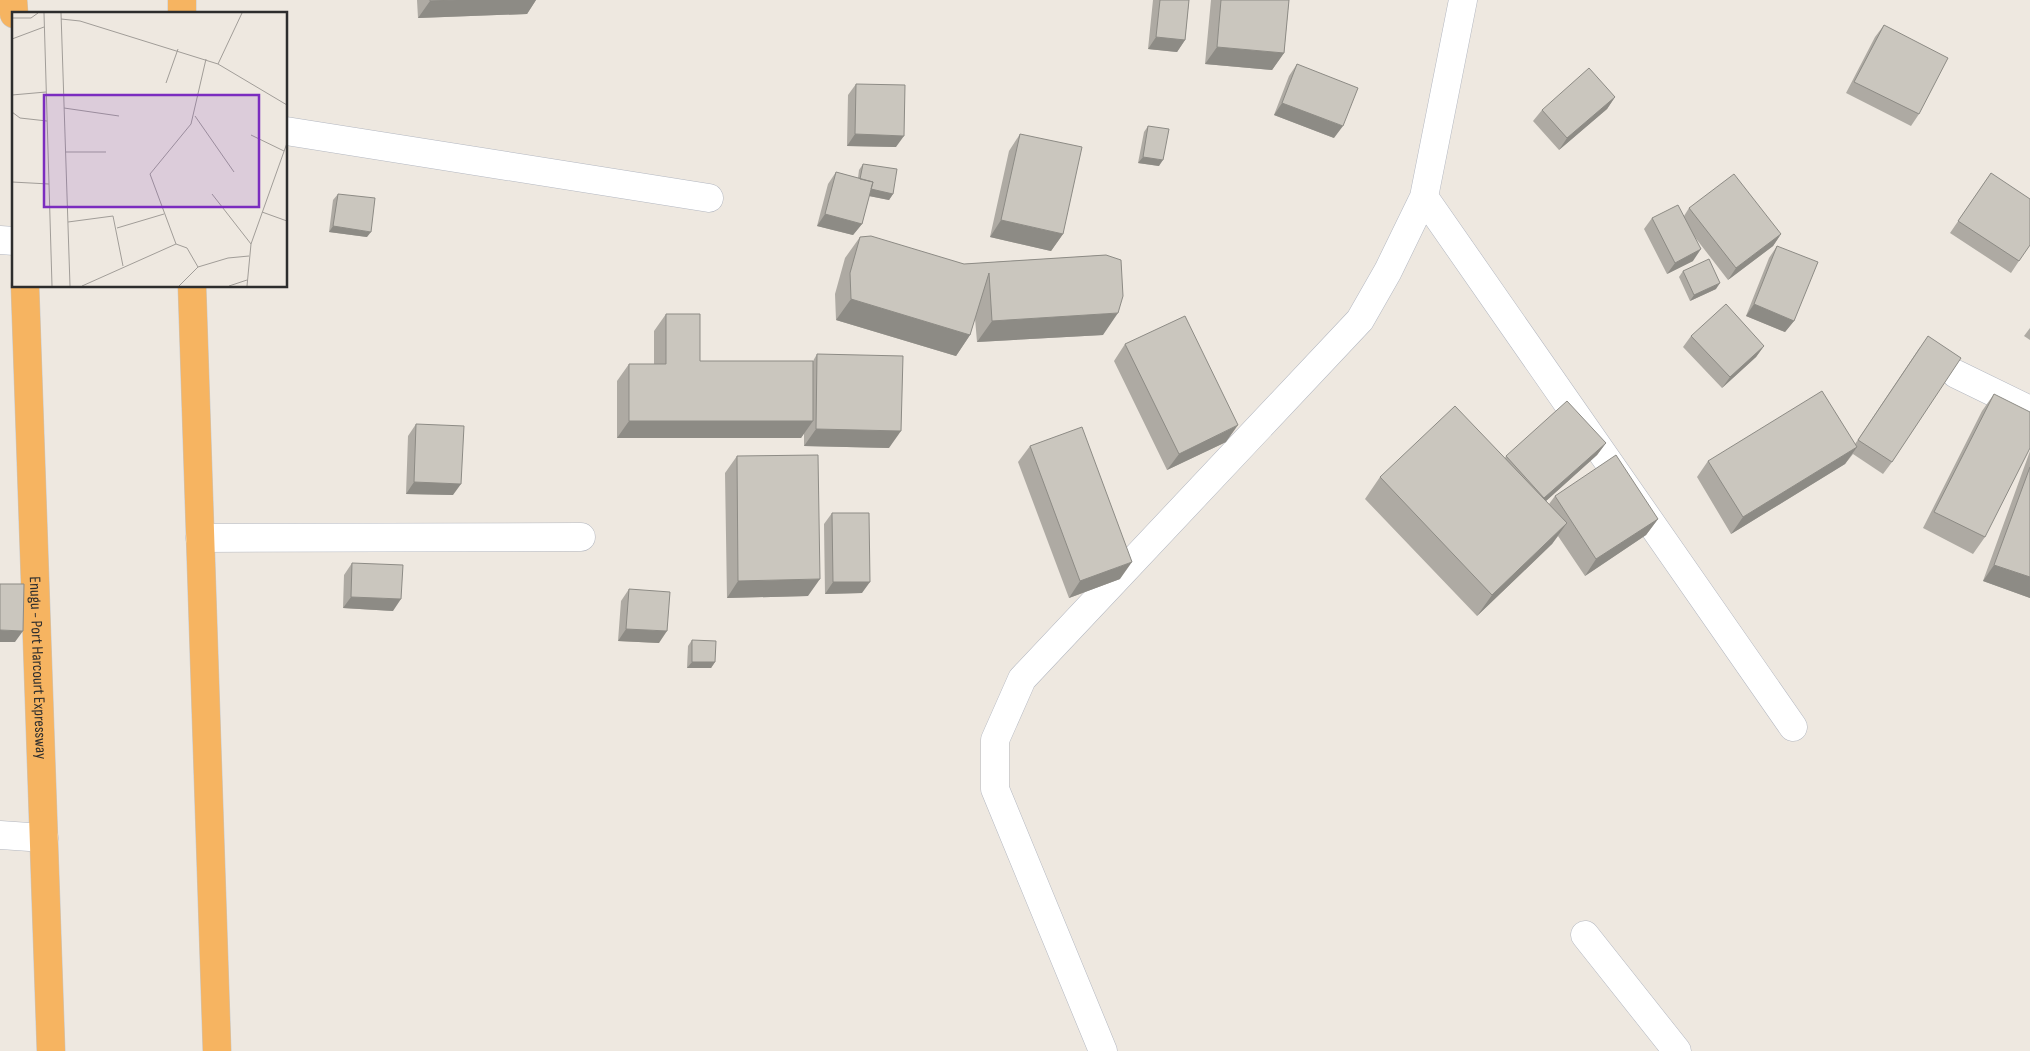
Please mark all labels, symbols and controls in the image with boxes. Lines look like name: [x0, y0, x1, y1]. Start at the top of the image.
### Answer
inset map: [12, 12, 288, 288]
street label: Enugu - Port Harcourt Expressway: [25, 576, 51, 759]

